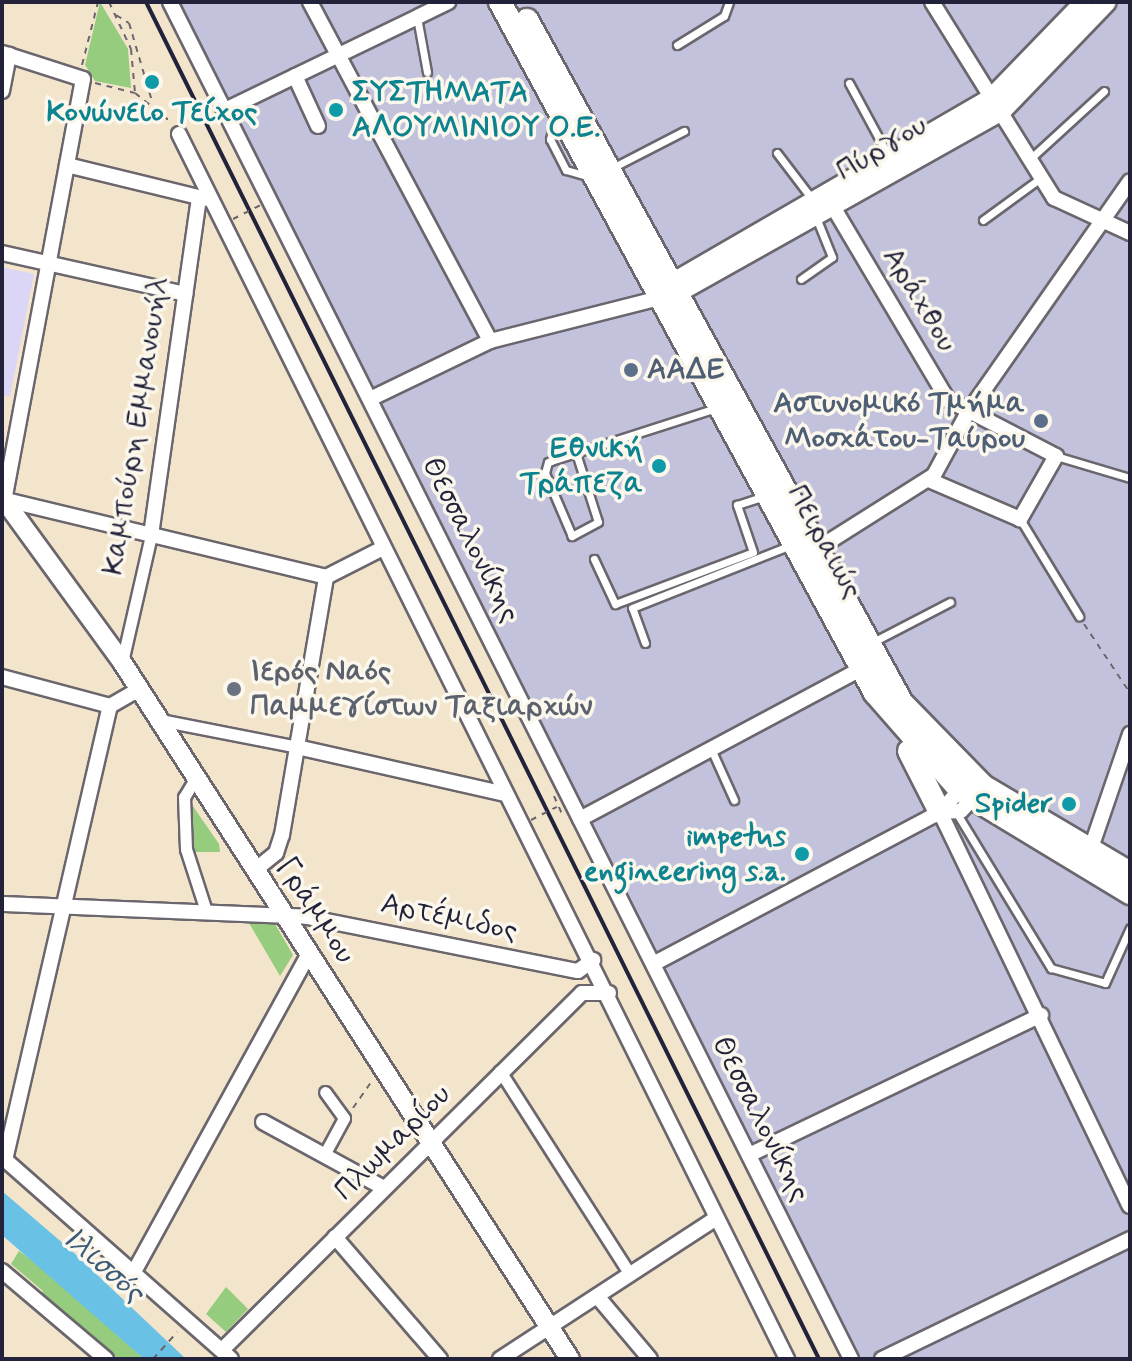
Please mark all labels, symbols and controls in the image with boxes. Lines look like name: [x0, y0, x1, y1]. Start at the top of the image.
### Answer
marker: Κονώνειο Τείχος: [143, 73, 161, 91]
place label: ΣΥΣΤΗΜΑΤΑ ΑΛΟΥΜΙΝΙΟΥ Ο.Ε.: [352, 75, 601, 146]
place label: Κονώνειο Τείχος: [47, 95, 257, 131]
marker: ΣΥΣΤΗΜΑΤΑ ΑΛΟΥΜΙΝΙΟΥ Ο.Ε.: [327, 101, 345, 119]
street label: Πύργου: [830, 108, 934, 190]
street label: Αράχθου: [874, 241, 964, 359]
street label: Καμπούρη Εμμανουήλ: [96, 274, 178, 578]
place label: ΑΑΔΕ: [647, 352, 725, 388]
marker: ΑΑΔΕ: [622, 361, 640, 379]
place label: Αστυνομικό Τμήμα Μοσχάτου-Ταύρου: [773, 386, 1025, 456]
marker: Αστυνομικό Τμήμα Μοσχάτου-Ταύρου: [1032, 412, 1050, 430]
place label: Εθνική Τράπεζα: [520, 431, 643, 502]
street label: Θεσσαλονίκης: [413, 451, 527, 629]
marker: Εθνική Τράπεζα: [650, 457, 668, 475]
street label: Πειραιώς: [778, 479, 870, 605]
place label: Ιερός Ναός Παμμεγίστων Ταξιαρχών: [250, 654, 592, 724]
marker: Ιερός Ναός Παμμεγίστων Ταξιαρχών: [225, 680, 243, 698]
place label: Spider: [975, 786, 1053, 822]
marker: Spider: [1060, 795, 1078, 813]
place label: impetus engineering s.a.: [584, 819, 786, 890]
marker: impetus engineering s.a.: [793, 845, 811, 863]
street label: Γράμμου: [268, 851, 362, 971]
street label: Αρτέμιδος: [377, 886, 521, 950]
street label: Θεσσαλονίκης: [703, 1030, 817, 1208]
street label: Πλωμαρίου: [327, 1077, 459, 1209]
water label: Ιλισσός: [54, 1219, 152, 1311]

